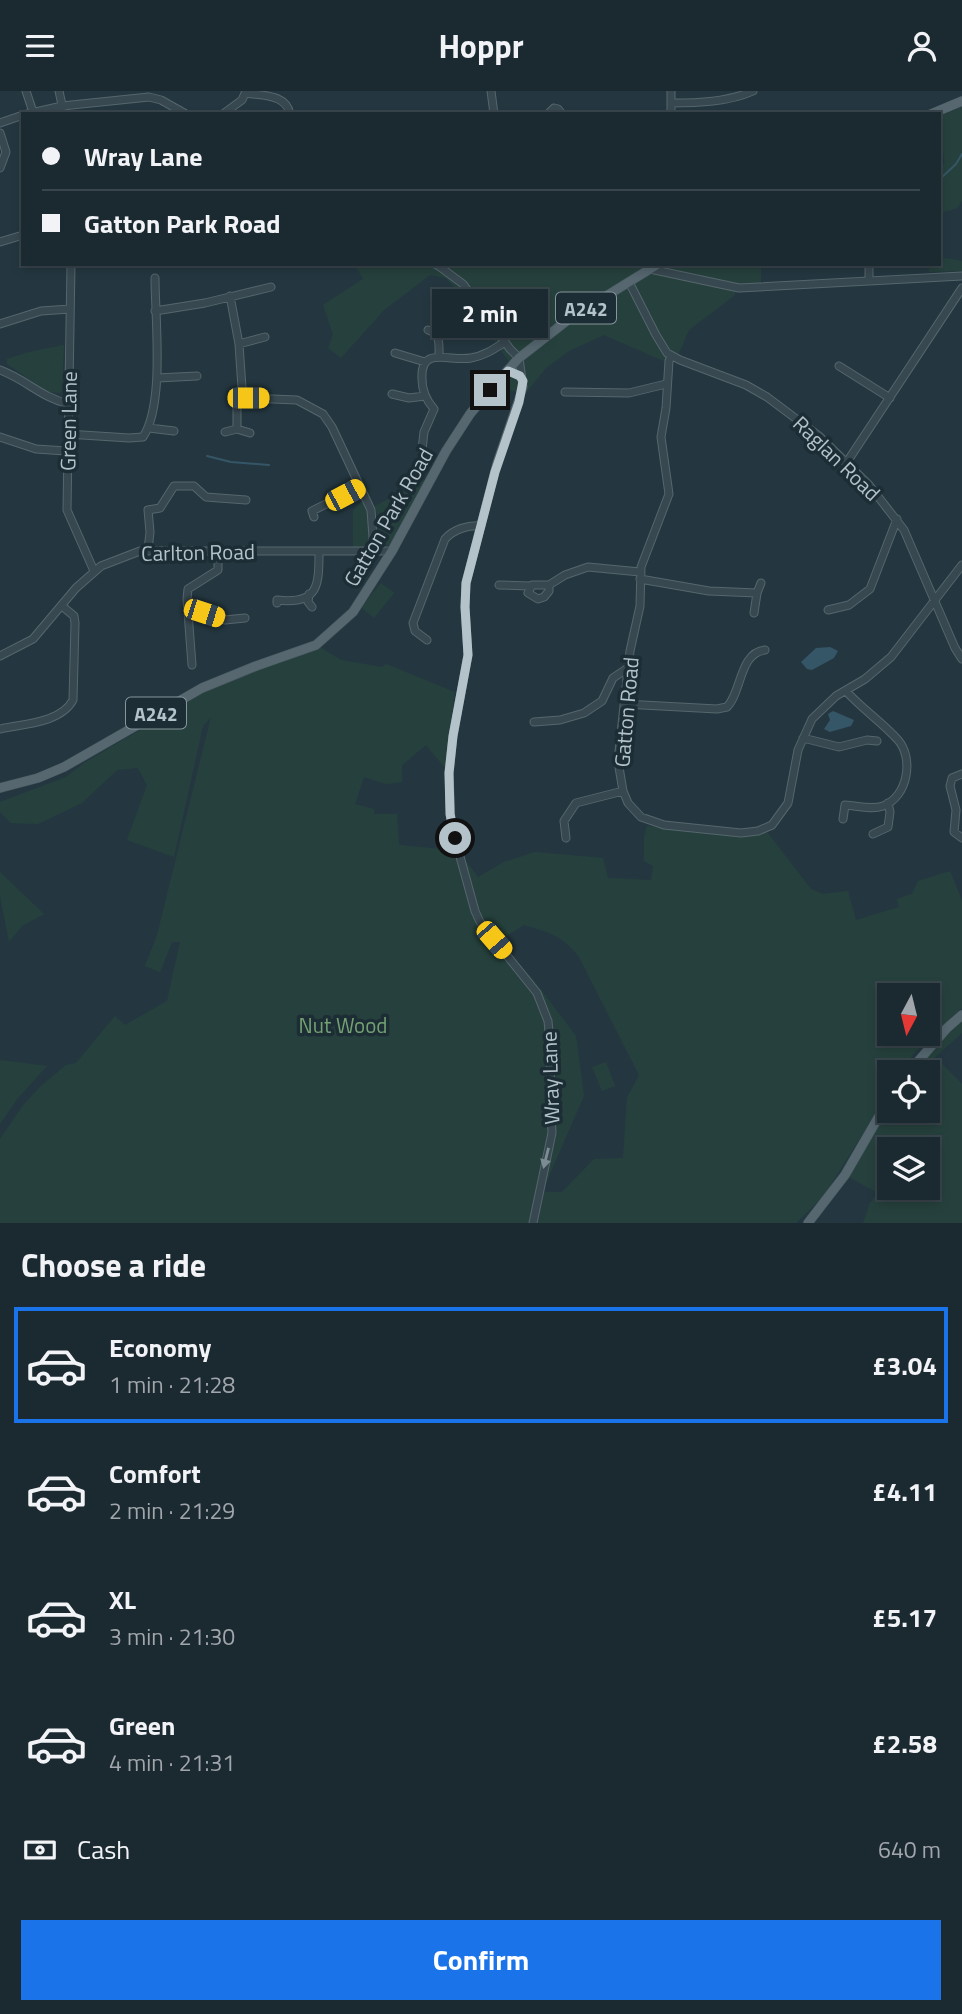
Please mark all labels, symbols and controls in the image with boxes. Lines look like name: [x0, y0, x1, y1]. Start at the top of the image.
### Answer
text: Hoppr: [438, 22, 524, 70]
icon: menu: [21, 27, 59, 65]
icon: person: [903, 27, 941, 65]
text: Wray Lane: [84, 137, 203, 176]
text: Gatton Park Road: [84, 204, 281, 243]
callout: 2 min: [432, 289, 548, 337]
road number: A242: [556, 293, 616, 323]
text: 2 min: [462, 296, 518, 331]
street label: Green Lane: [51, 371, 85, 471]
route end: [474, 374, 506, 406]
car: [228, 388, 270, 409]
street label: Raglan Road: [786, 408, 888, 508]
street label: Gatton Park Road: [335, 442, 441, 592]
car: [322, 476, 369, 514]
street label: Carlton Road: [141, 535, 255, 569]
car: [181, 597, 228, 629]
street label: Gatton Road: [605, 655, 647, 769]
road number: A242: [126, 698, 186, 729]
route start: [439, 822, 471, 854]
car: [473, 917, 516, 963]
north arrow: [877, 983, 940, 1047]
map controls: [877, 983, 940, 1200]
park label: Nut Wood: [299, 1009, 387, 1041]
street label: Wray Lane: [532, 1031, 568, 1125]
button: locate: [877, 1060, 940, 1123]
button: layers: [877, 1137, 940, 1200]
one-way arrow: [540, 1147, 551, 1169]
text: Choose a ride: [21, 1241, 206, 1289]
text: Economy: [109, 1328, 211, 1367]
icon: car: [25, 1334, 88, 1397]
text: £3.04: [872, 1346, 937, 1385]
text: 1 min · 21:28: [109, 1367, 235, 1402]
text: Comfort: [109, 1454, 201, 1493]
icon: car: [25, 1460, 88, 1523]
text: £4.11: [872, 1472, 937, 1511]
text: 2 min · 21:29: [109, 1493, 235, 1528]
text: XL: [109, 1580, 136, 1619]
icon: car: [25, 1586, 88, 1649]
text: £5.17: [872, 1598, 937, 1637]
text: 3 min · 21:30: [109, 1619, 235, 1654]
text: Green: [109, 1706, 175, 1745]
icon: car: [25, 1712, 88, 1775]
text: £2.58: [872, 1724, 937, 1763]
text: 4 min · 21:31: [109, 1745, 235, 1780]
text: Cash: [77, 1830, 130, 1869]
icon: cash: [21, 1831, 59, 1869]
text: 640 m: [878, 1832, 941, 1867]
button: Confirm: [21, 1920, 941, 2000]

